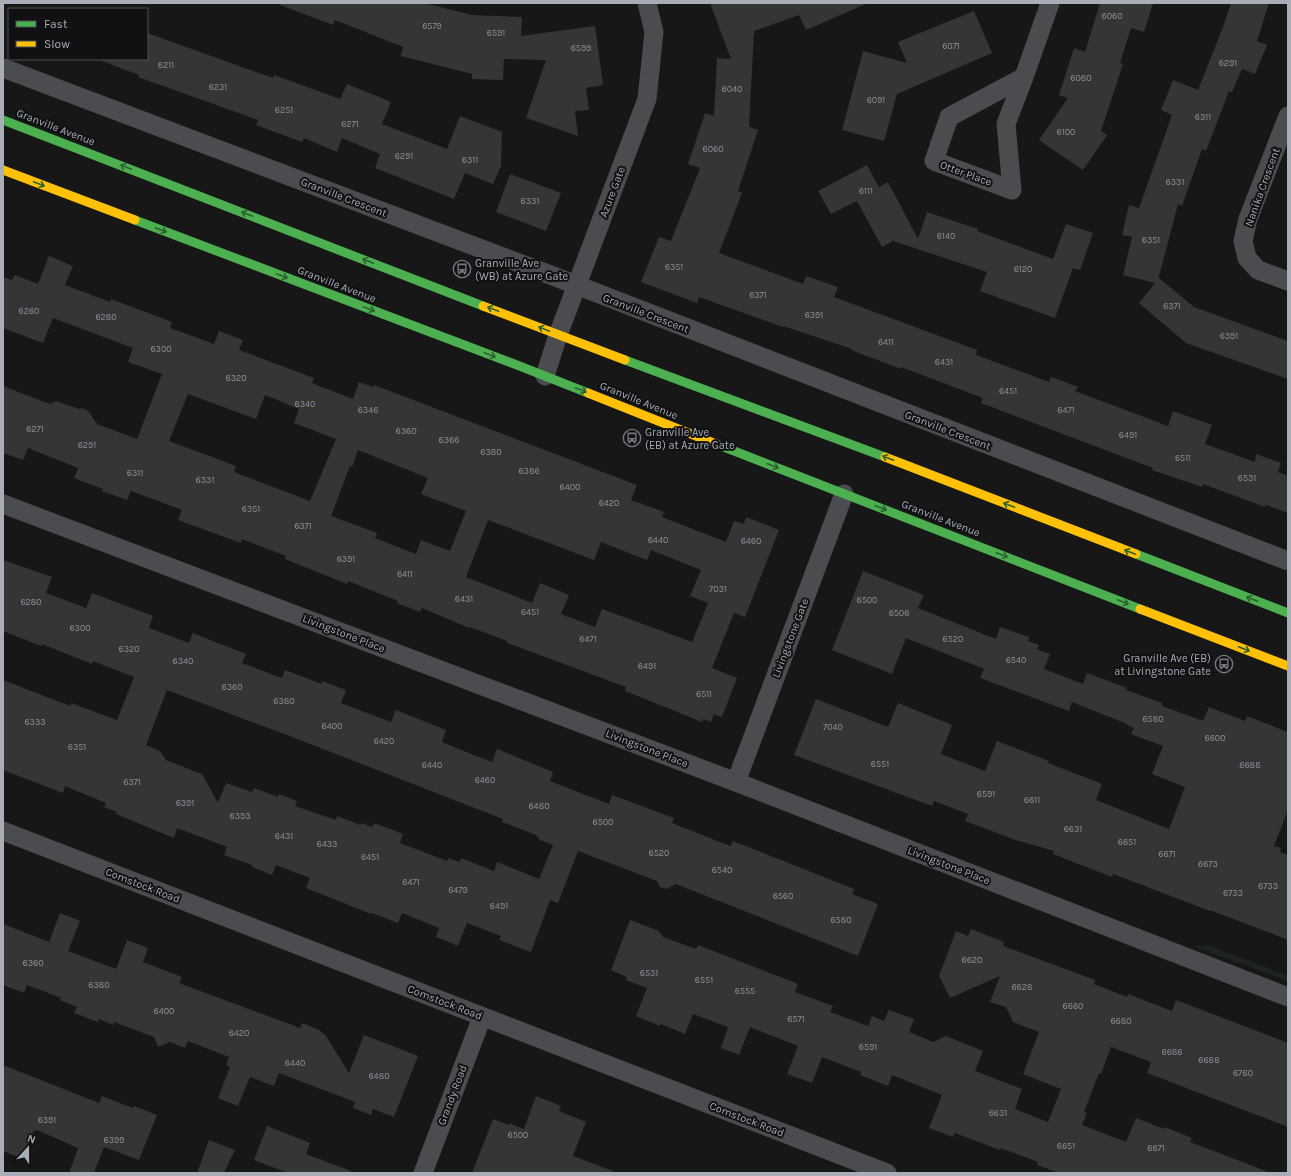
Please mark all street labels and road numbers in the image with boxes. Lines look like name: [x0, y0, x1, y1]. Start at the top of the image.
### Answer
street label: Granville Avenue: [15, 106, 97, 149]
street label: Nanika Crescent: [1242, 146, 1283, 228]
street label: Otter Place: [938, 158, 994, 189]
street label: Azure Gate: [597, 165, 628, 219]
street label: Granville Crescent: [299, 175, 389, 220]
street label: Granville Avenue: [296, 263, 378, 306]
street label: Granville Crescent: [601, 291, 691, 336]
street label: Granville Avenue: [598, 379, 680, 422]
street label: Granville Crescent: [903, 408, 993, 453]
street label: Granville Avenue: [900, 497, 982, 540]
street label: Livingstone Gate: [769, 596, 812, 680]
street label: Livingstone Place: [301, 612, 387, 655]
street label: Livingstone Place: [604, 727, 690, 770]
street label: Livingstone Place: [906, 844, 992, 887]
street label: Comstock Road: [104, 865, 182, 906]
street label: Comstock Road: [406, 982, 484, 1023]
street label: Grandy Road: [435, 1063, 470, 1127]
street label: Comstock Road: [708, 1099, 786, 1140]

